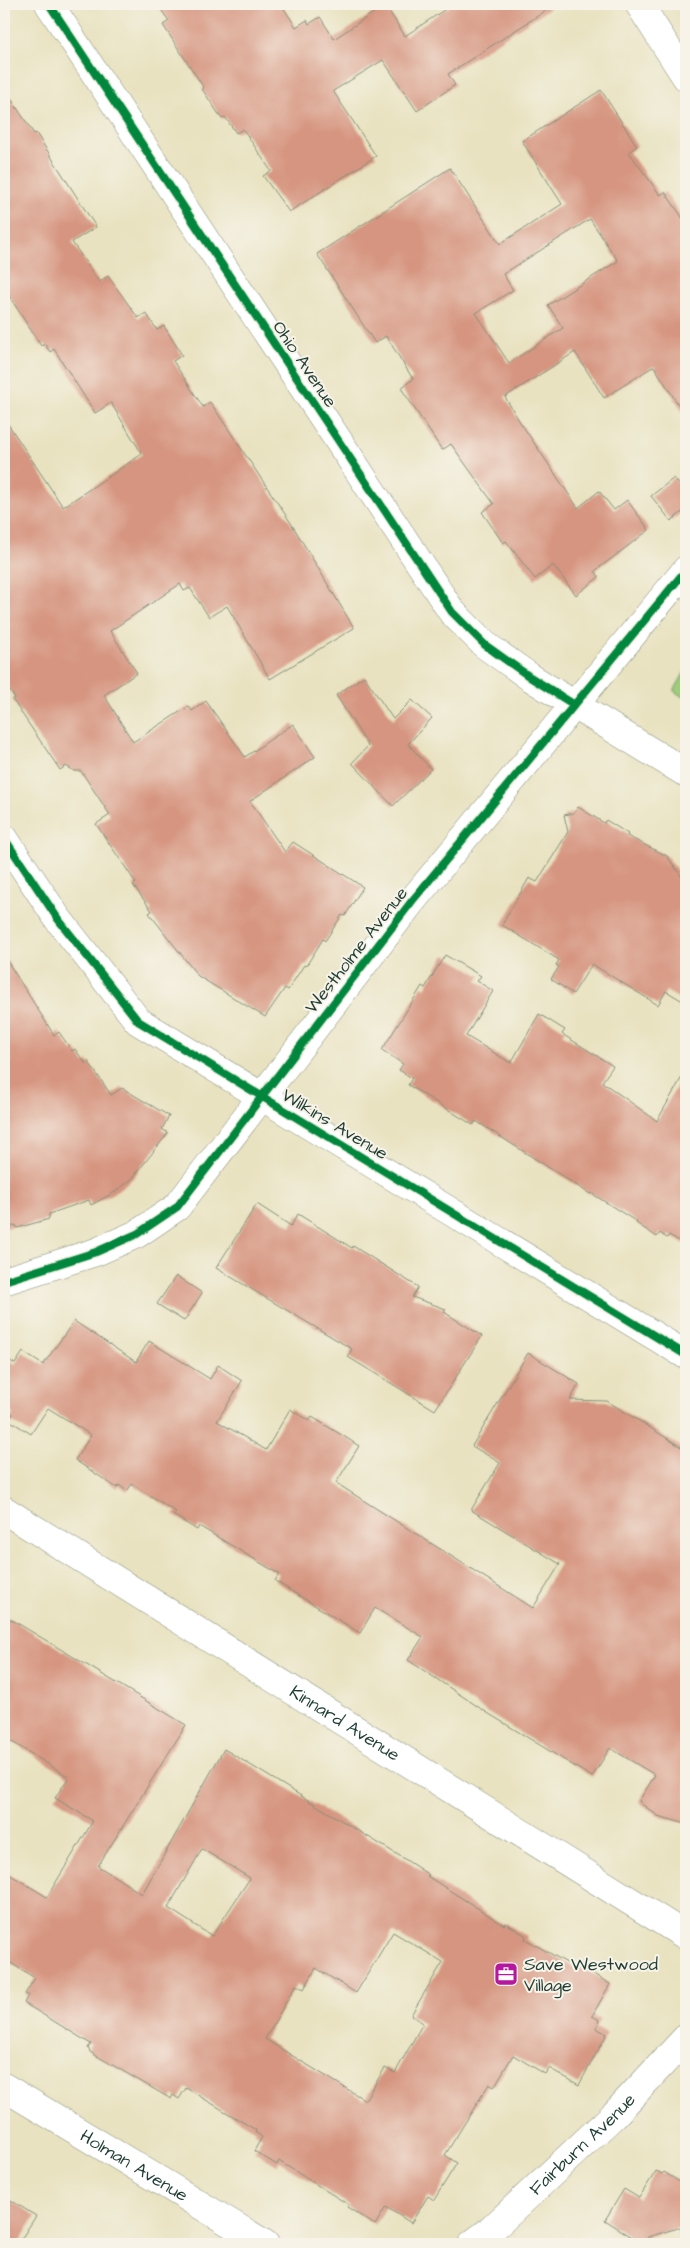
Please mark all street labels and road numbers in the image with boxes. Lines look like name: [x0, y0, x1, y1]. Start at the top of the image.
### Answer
street label: Ohio Avenue: [266, 316, 343, 413]
street label: Westholme Avenue: [299, 882, 414, 1019]
street label: Wilkins Avenue: [277, 1083, 393, 1166]
street label: Kinnard Avenue: [285, 1679, 405, 1767]
street label: Fairburn Avenue: [524, 2088, 642, 2201]
street label: Holman Avenue: [75, 2124, 193, 2208]

